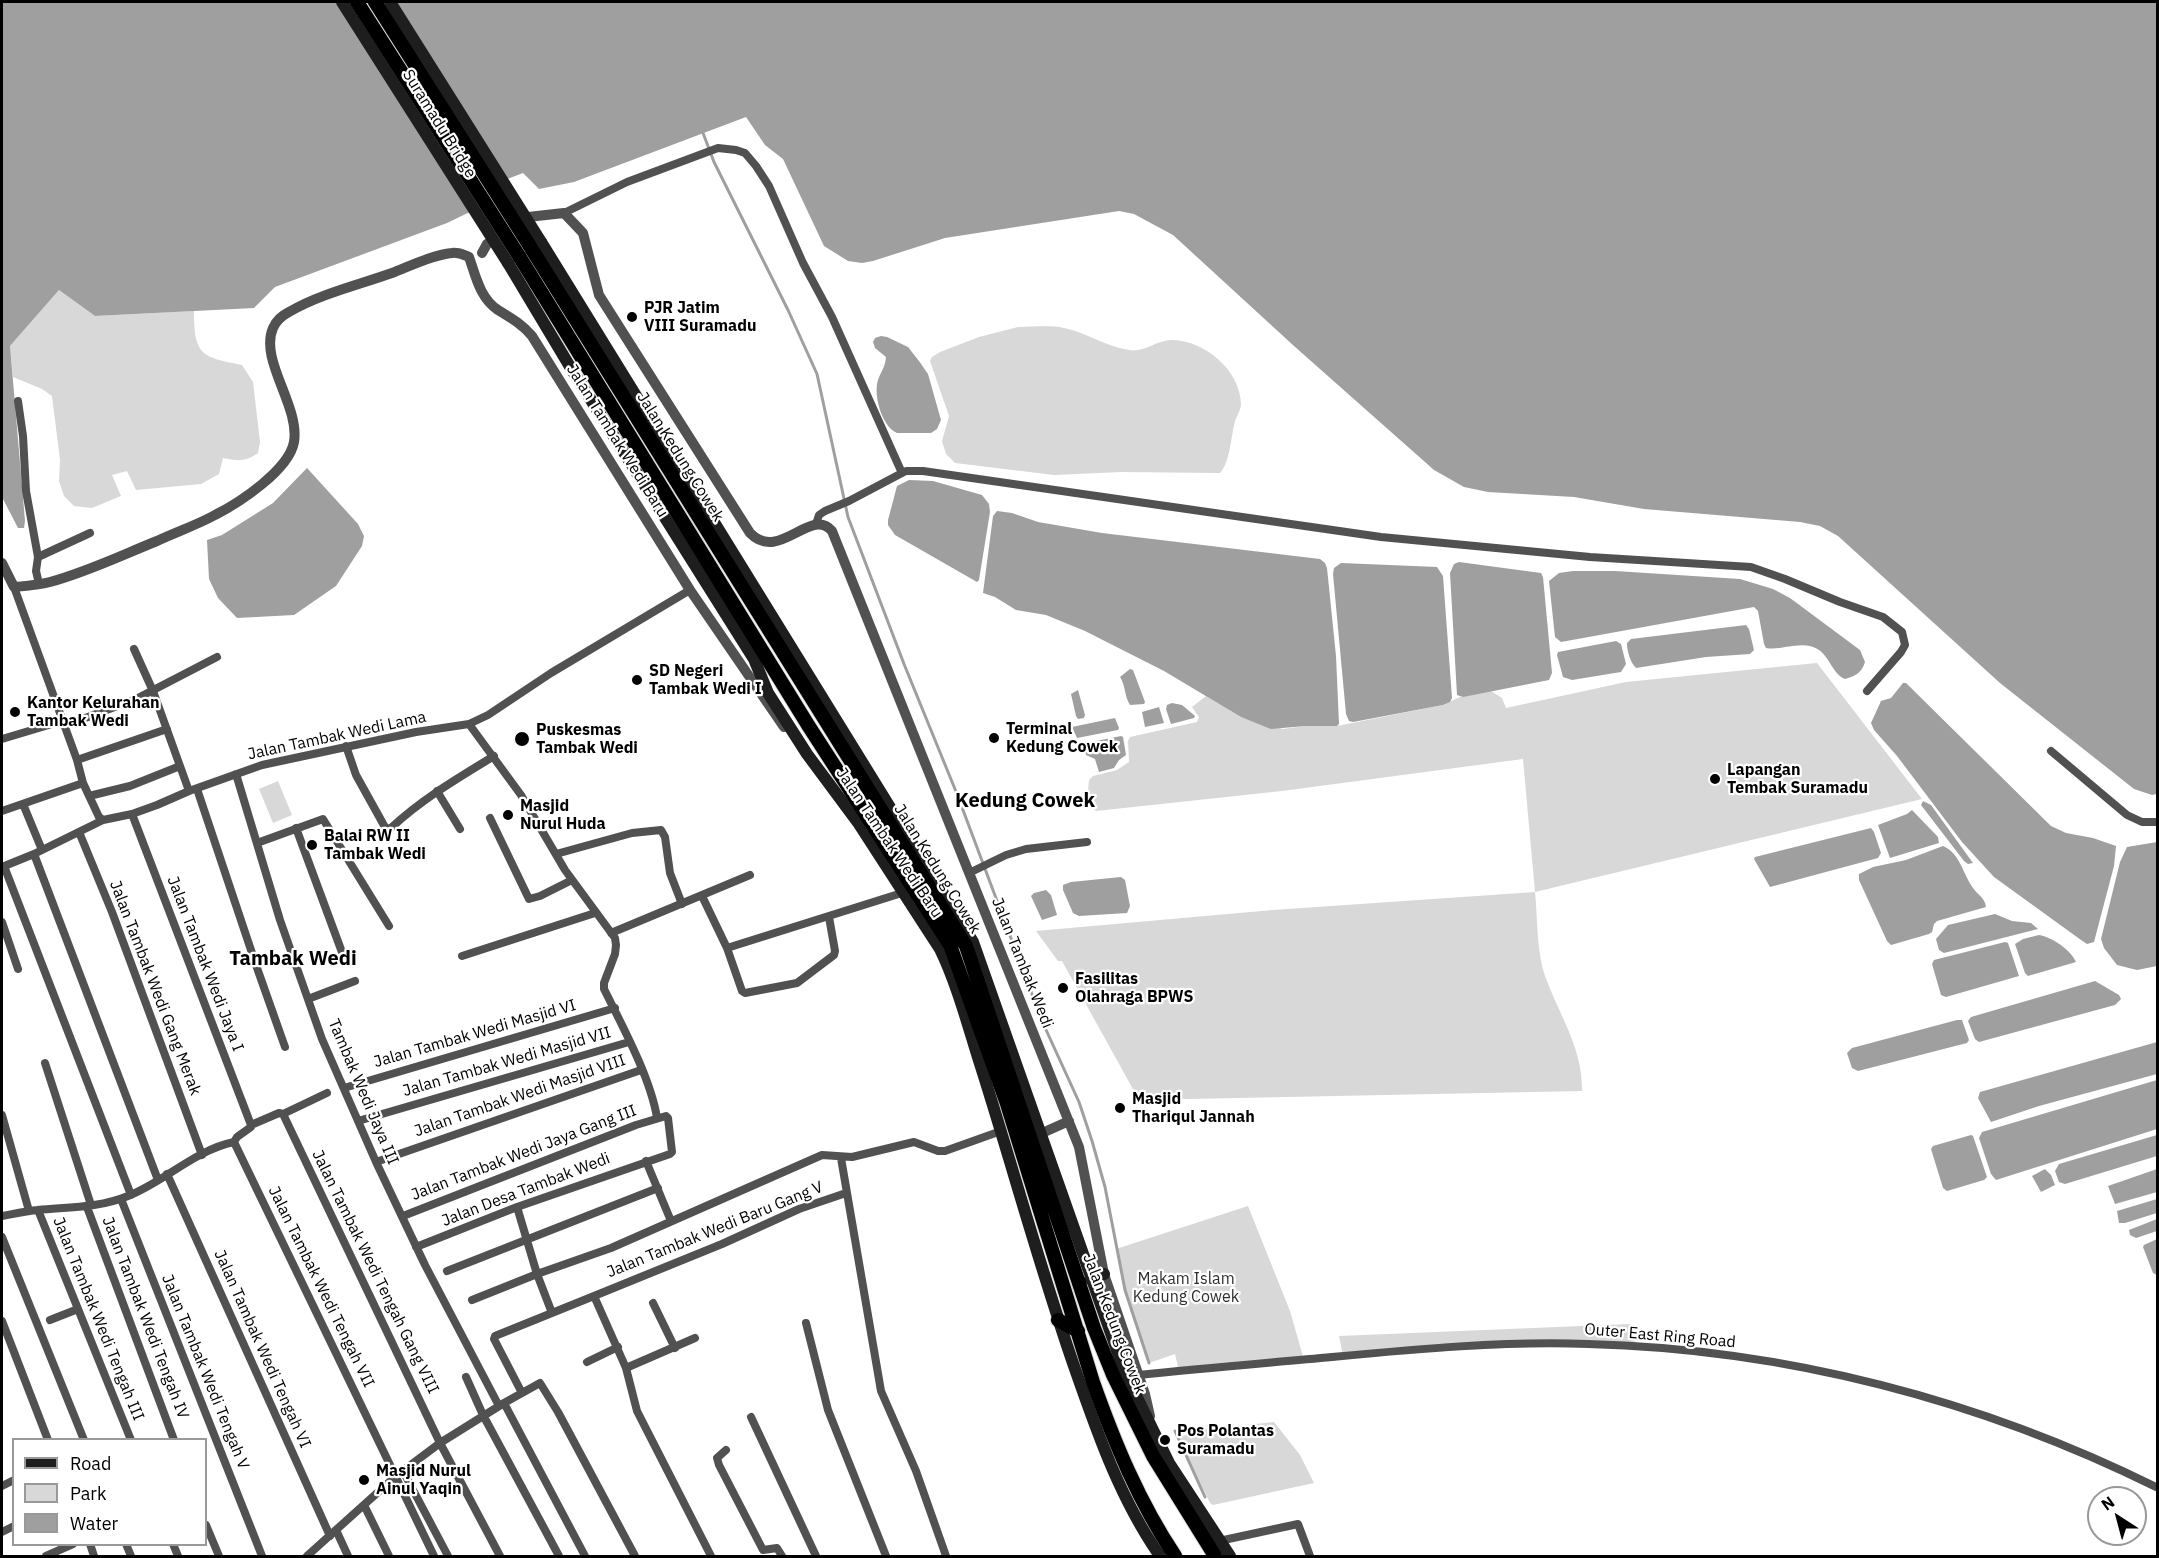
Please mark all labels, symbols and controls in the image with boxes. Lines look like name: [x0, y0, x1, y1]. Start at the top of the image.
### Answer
street label: Suramadu Bridge: [398, 66, 480, 182]
place label: PJR Jatim VIII Suramadu: [644, 298, 756, 336]
marker: PJR Jatim VIII Suramadu: [625, 310, 639, 324]
street label: Jalan Tambak Wedi Baru: [562, 361, 672, 521]
street label: Jalan Kedung Cowek: [632, 389, 728, 525]
place label: SD Negeri Tambak Wedi I: [649, 661, 762, 699]
marker: SD Negeri Tambak Wedi I: [630, 673, 644, 687]
place label: Kantor Kelurahan Tambak Wedi: [27, 693, 160, 731]
marker: Kantor Kelurahan Tambak Wedi: [8, 705, 22, 719]
street label: Jalan Tambak Wedi Lama: [246, 708, 428, 764]
place label: Terminal Kedung Cowek: [1006, 719, 1118, 757]
place label: Puskesmas Tambak Wedi: [536, 720, 638, 758]
marker: Puskesmas Tambak Wedi: [513, 730, 531, 748]
marker: Terminal Kedung Cowek: [987, 731, 1001, 745]
place label: Lapangan Tembak Suramadu: [1727, 760, 1868, 798]
street label: Jalan Tambak Wedi Baru: [832, 764, 946, 922]
marker: Lapangan Tembak Suramadu: [1708, 772, 1722, 786]
district label: Kedung Cowek: [955, 789, 1095, 813]
place label: Masjid Nurul Huda: [520, 796, 606, 834]
street label: Jalan Kedung Cowek: [889, 801, 985, 937]
marker: Masjid Nurul Huda: [501, 808, 515, 822]
place label: Balai RW II Tambak Wedi: [324, 826, 426, 864]
marker: Balai RW II Tambak Wedi: [305, 838, 319, 852]
street label: Jalan Tambak Wedi Jaya I: [163, 874, 247, 1054]
street label: Jalan Tambak Wedi Gang Merak: [105, 878, 205, 1098]
street label: Jalan Tambak Wedi: [987, 895, 1057, 1031]
district label: Tambak Wedi: [229, 947, 357, 971]
place label: Fasilitas Olahraga BPWS: [1075, 969, 1193, 1007]
marker: Fasilitas Olahraga BPWS: [1056, 981, 1070, 995]
street label: Jalan Tambak Wedi Masjid VI: [372, 996, 578, 1072]
street label: Tambak Wedi Jaya III: [324, 1016, 402, 1168]
street label: Jalan Tambak Wedi Masjid VII: [401, 1023, 613, 1101]
street label: Jalan Tambak Wedi Masjid VIII: [412, 1051, 628, 1141]
place label: Masjid Thariqul Jannah: [1132, 1089, 1255, 1127]
street label: Jalan Tambak Wedi Jaya Gang III: [409, 1101, 639, 1205]
marker: Masjid Thariqul Jannah: [1113, 1101, 1127, 1115]
street label: Jalan Tambak Wedi Tengah Gang VIII: [307, 1147, 443, 1397]
street label: Jalan Desa Tambak Wedi: [439, 1149, 613, 1231]
street label: Jalan Tambak Wedi Baru Gang V: [604, 1178, 826, 1282]
street label: Jalan Tambak Wedi Tengah VII: [264, 1183, 378, 1391]
street label: Jalan Tambak Wedi Tengah III: [48, 1214, 148, 1424]
street label: Jalan Tambak Wedi Tengah IV: [98, 1214, 192, 1422]
street label: Jalan Tambak Wedi Tengah VI: [210, 1247, 314, 1451]
street label: Jalan Kedung Cowek: [1078, 1251, 1150, 1397]
park label: Makam Islam Kedung Cowek: [1133, 1269, 1239, 1307]
street label: Jalan Tambak Wedi Tengah V: [157, 1272, 253, 1472]
street label: Outer East Ring Road: [1584, 1320, 1736, 1352]
place label: Pos Polantas Suramadu: [1177, 1421, 1274, 1459]
marker: Pos Polantas Suramadu: [1158, 1433, 1172, 1447]
legend: [12, 1438, 207, 1546]
text: Road: [70, 1452, 111, 1475]
place label: Masjid Nurul Ainul Yaqin: [376, 1461, 471, 1499]
marker: Masjid Nurul Ainul Yaqin: [357, 1473, 371, 1487]
text: Park: [70, 1482, 106, 1505]
north arrow: [2087, 1486, 2147, 1546]
text: N: [2097, 1492, 2118, 1515]
text: Water: [70, 1512, 118, 1535]

